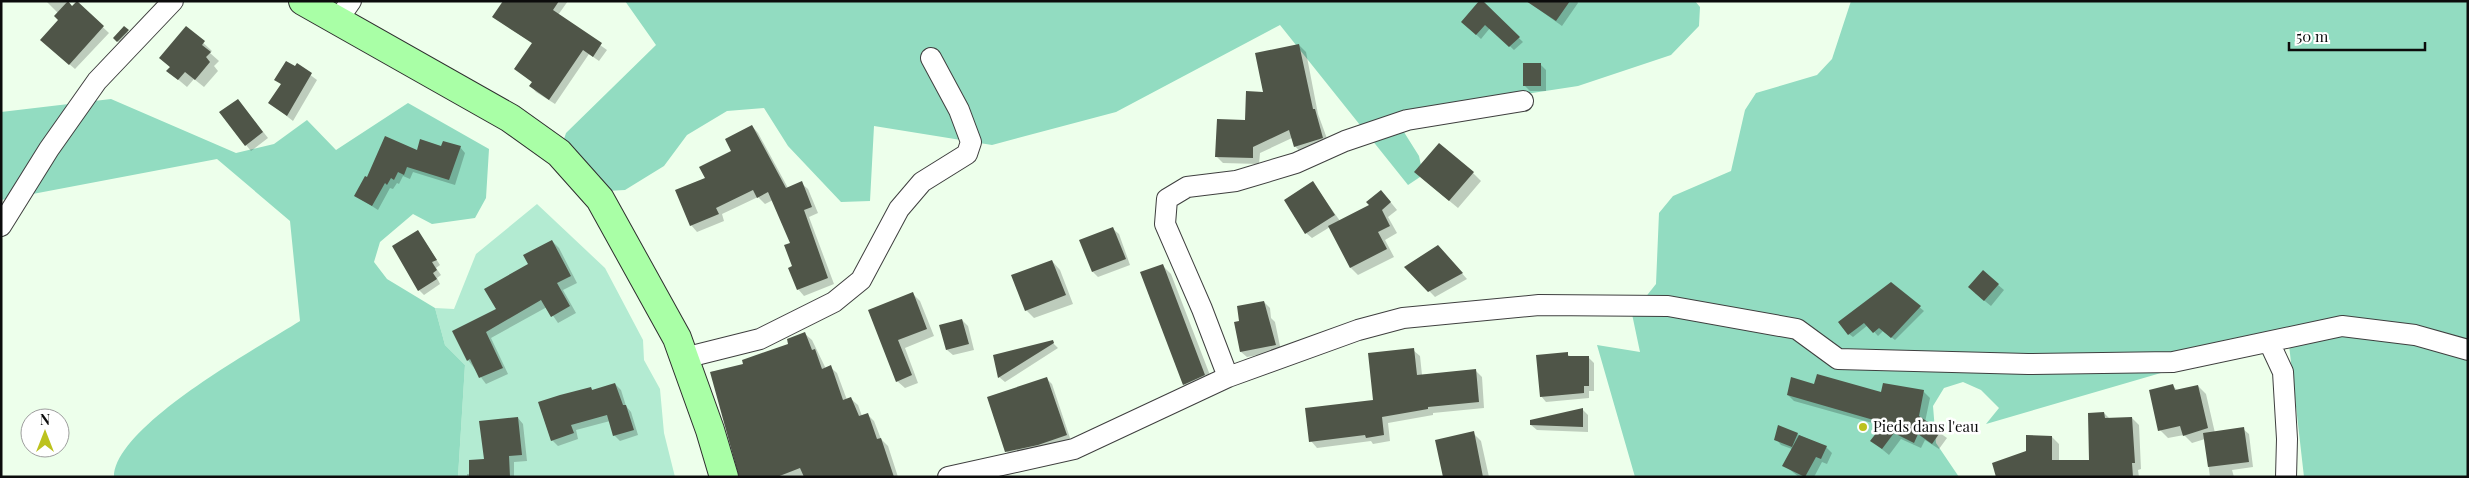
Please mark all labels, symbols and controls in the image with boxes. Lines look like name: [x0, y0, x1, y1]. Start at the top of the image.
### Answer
scale bar: [2289, 20, 2425, 52]
text: 50 m: [2296, 26, 2329, 46]
north arrow: [20, 408, 70, 458]
text: N: [40, 410, 50, 429]
place label: Pieds dans l'eau: [1873, 416, 1979, 436]
marker: Pieds dans l'eau: [1857, 421, 1869, 433]

